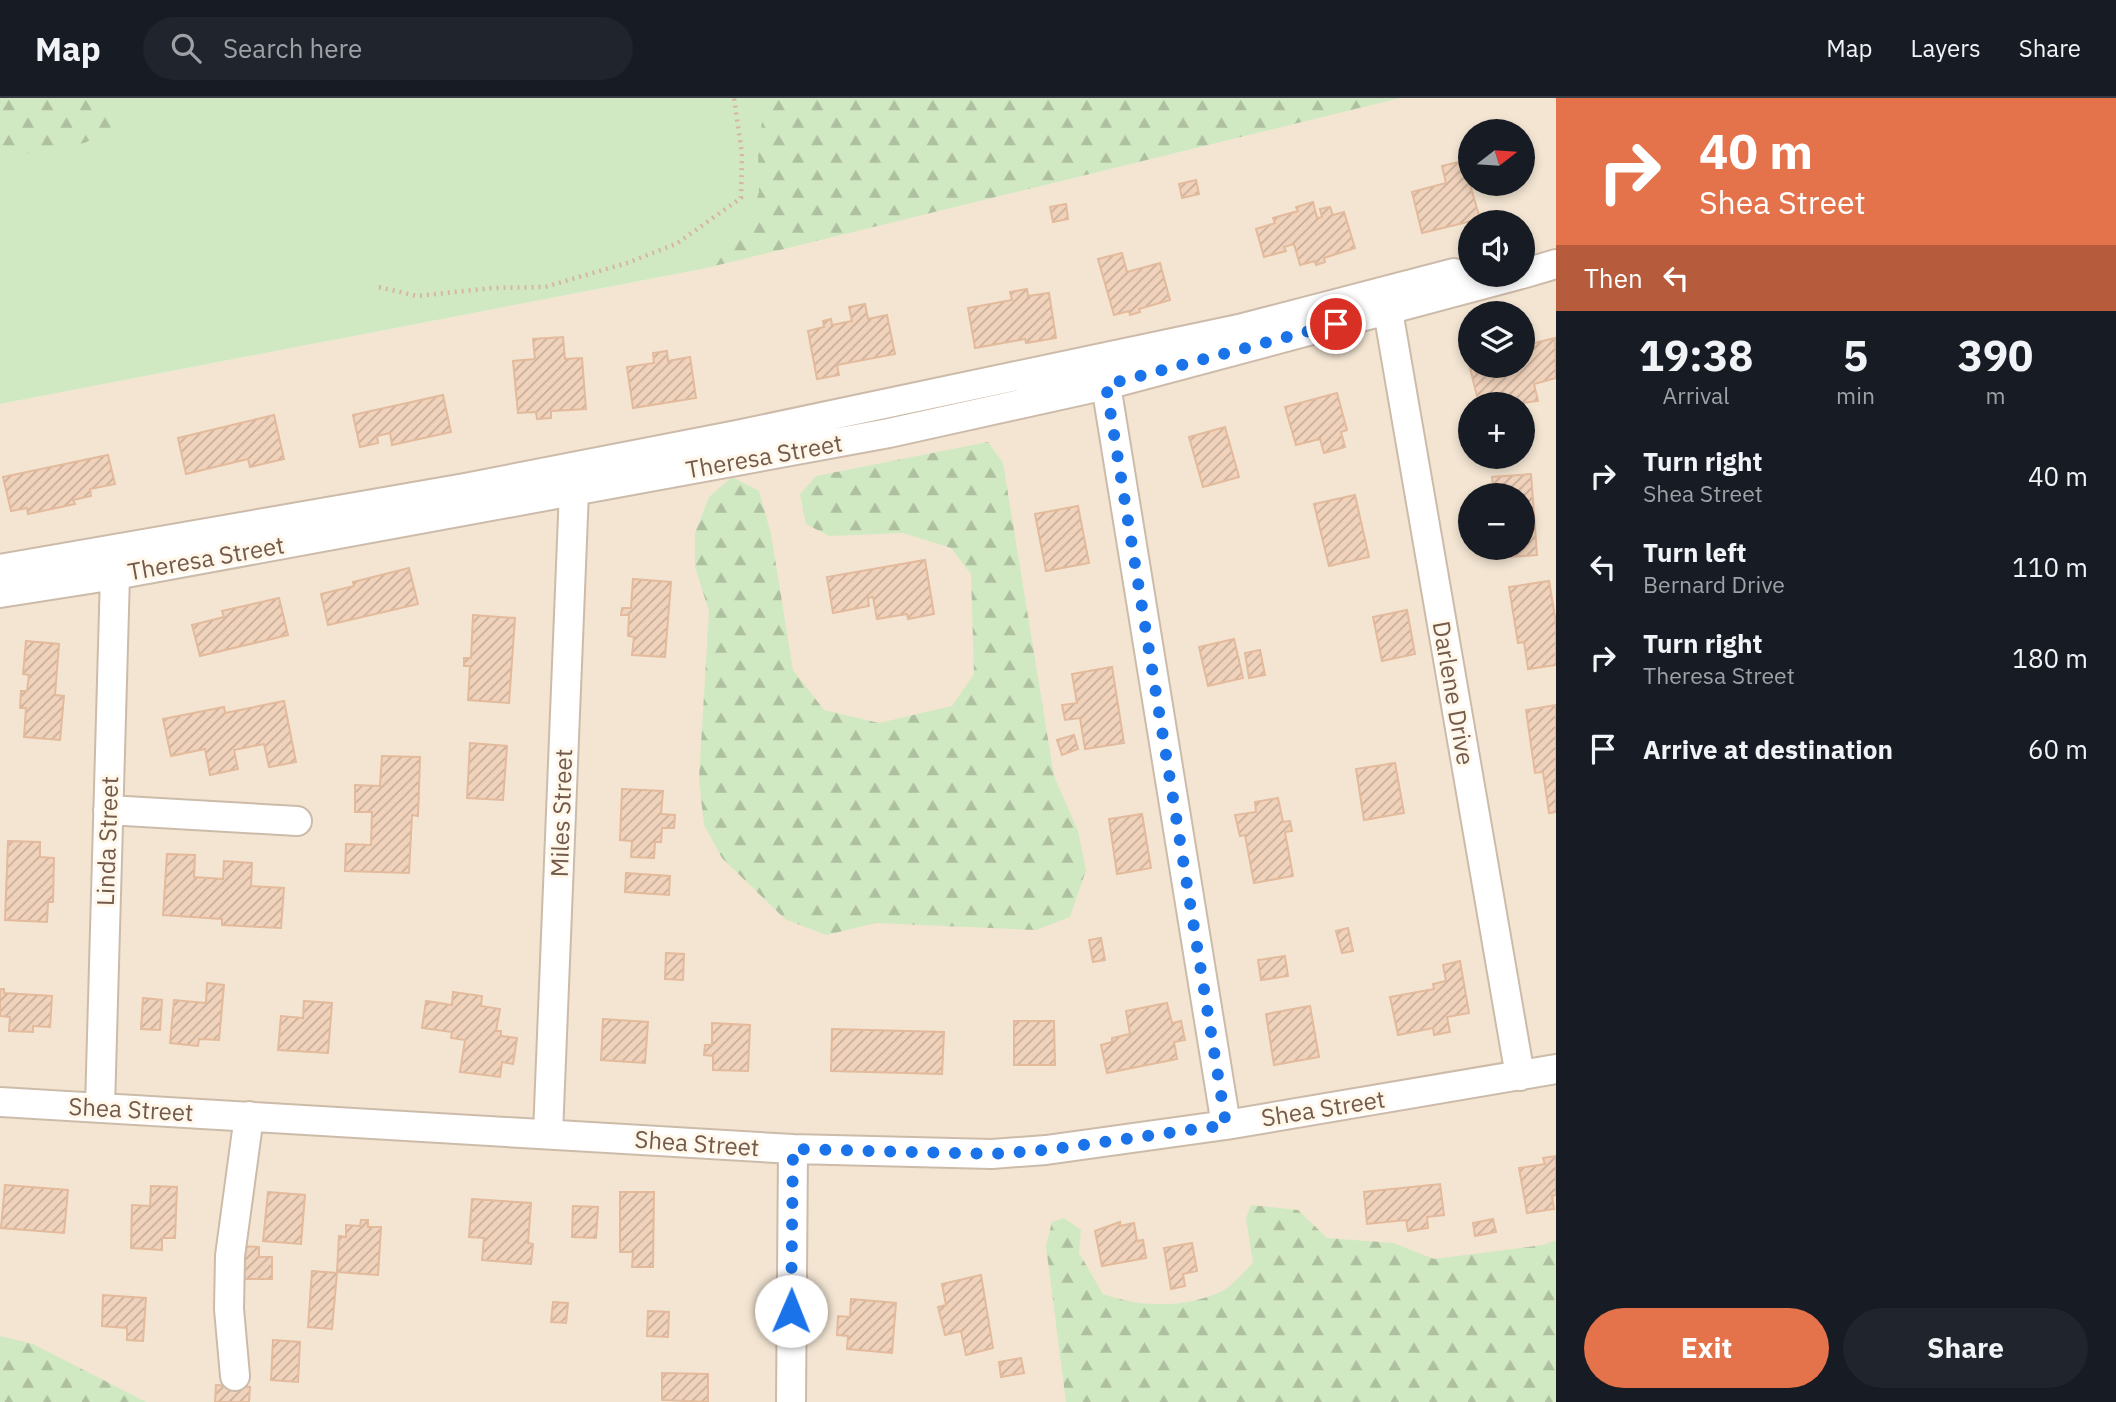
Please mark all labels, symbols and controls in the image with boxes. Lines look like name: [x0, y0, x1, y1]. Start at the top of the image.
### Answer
search box: [143, 17, 633, 80]
text: Map: [35, 27, 101, 70]
icon: search: [167, 29, 205, 67]
text: Search here: [223, 31, 362, 65]
text: Map: [1826, 32, 1873, 64]
text: Layers: [1911, 32, 1981, 64]
text: Share: [2019, 32, 2081, 64]
north arrow: [1458, 119, 1535, 196]
map controls: [1458, 119, 1535, 560]
text: 40 m: [1699, 119, 1813, 182]
icon: right: [1584, 126, 1675, 217]
text: Shea Street: [1699, 181, 1866, 223]
button: sound: [1458, 210, 1535, 287]
icon: left: [1657, 259, 1695, 297]
text: Then: [1584, 261, 1643, 295]
pin: [1306, 294, 1366, 354]
button: layers: [1458, 301, 1535, 378]
icon: arrive: [1317, 305, 1355, 343]
text: 19:38: [1639, 328, 1753, 383]
text: 5: [1843, 328, 1868, 383]
text: 390: [1958, 328, 2033, 383]
text: Arrival: [1663, 380, 1730, 410]
text: min: [1836, 380, 1875, 410]
text: m: [1985, 380, 2006, 410]
button: +: [1458, 392, 1535, 469]
street label: Theresa Street: [683, 426, 845, 486]
text: Turn right: [1643, 444, 1762, 478]
icon: right: [1584, 457, 1622, 495]
text: 40 m: [2028, 459, 2088, 493]
text: Shea Street: [1643, 478, 1763, 508]
button: −: [1458, 483, 1535, 560]
street label: Theresa Street: [125, 528, 287, 588]
text: Turn left: [1643, 535, 1746, 569]
icon: left: [1584, 548, 1622, 586]
text: 110 m: [2012, 550, 2088, 584]
text: Bernard Drive: [1643, 569, 1785, 599]
street label: Darlene Drive: [1426, 619, 1482, 767]
text: Turn right: [1643, 626, 1762, 660]
icon: right: [1584, 639, 1622, 677]
text: 180 m: [2012, 641, 2088, 675]
text: Theresa Street: [1643, 660, 1795, 690]
icon: arrive: [1584, 730, 1622, 768]
text: Arrive at destination: [1643, 732, 1893, 766]
text: 60 m: [2028, 732, 2088, 766]
street label: Miles Street: [543, 748, 579, 878]
street label: Linda Street: [89, 776, 125, 906]
street label: Shea Street: [1259, 1082, 1387, 1134]
street label: Shea Street: [68, 1090, 194, 1128]
street label: Shea Street: [633, 1123, 761, 1163]
position arrow: [754, 1274, 828, 1348]
button: Exit: [1584, 1308, 1829, 1388]
button: Share: [1843, 1308, 2088, 1388]

